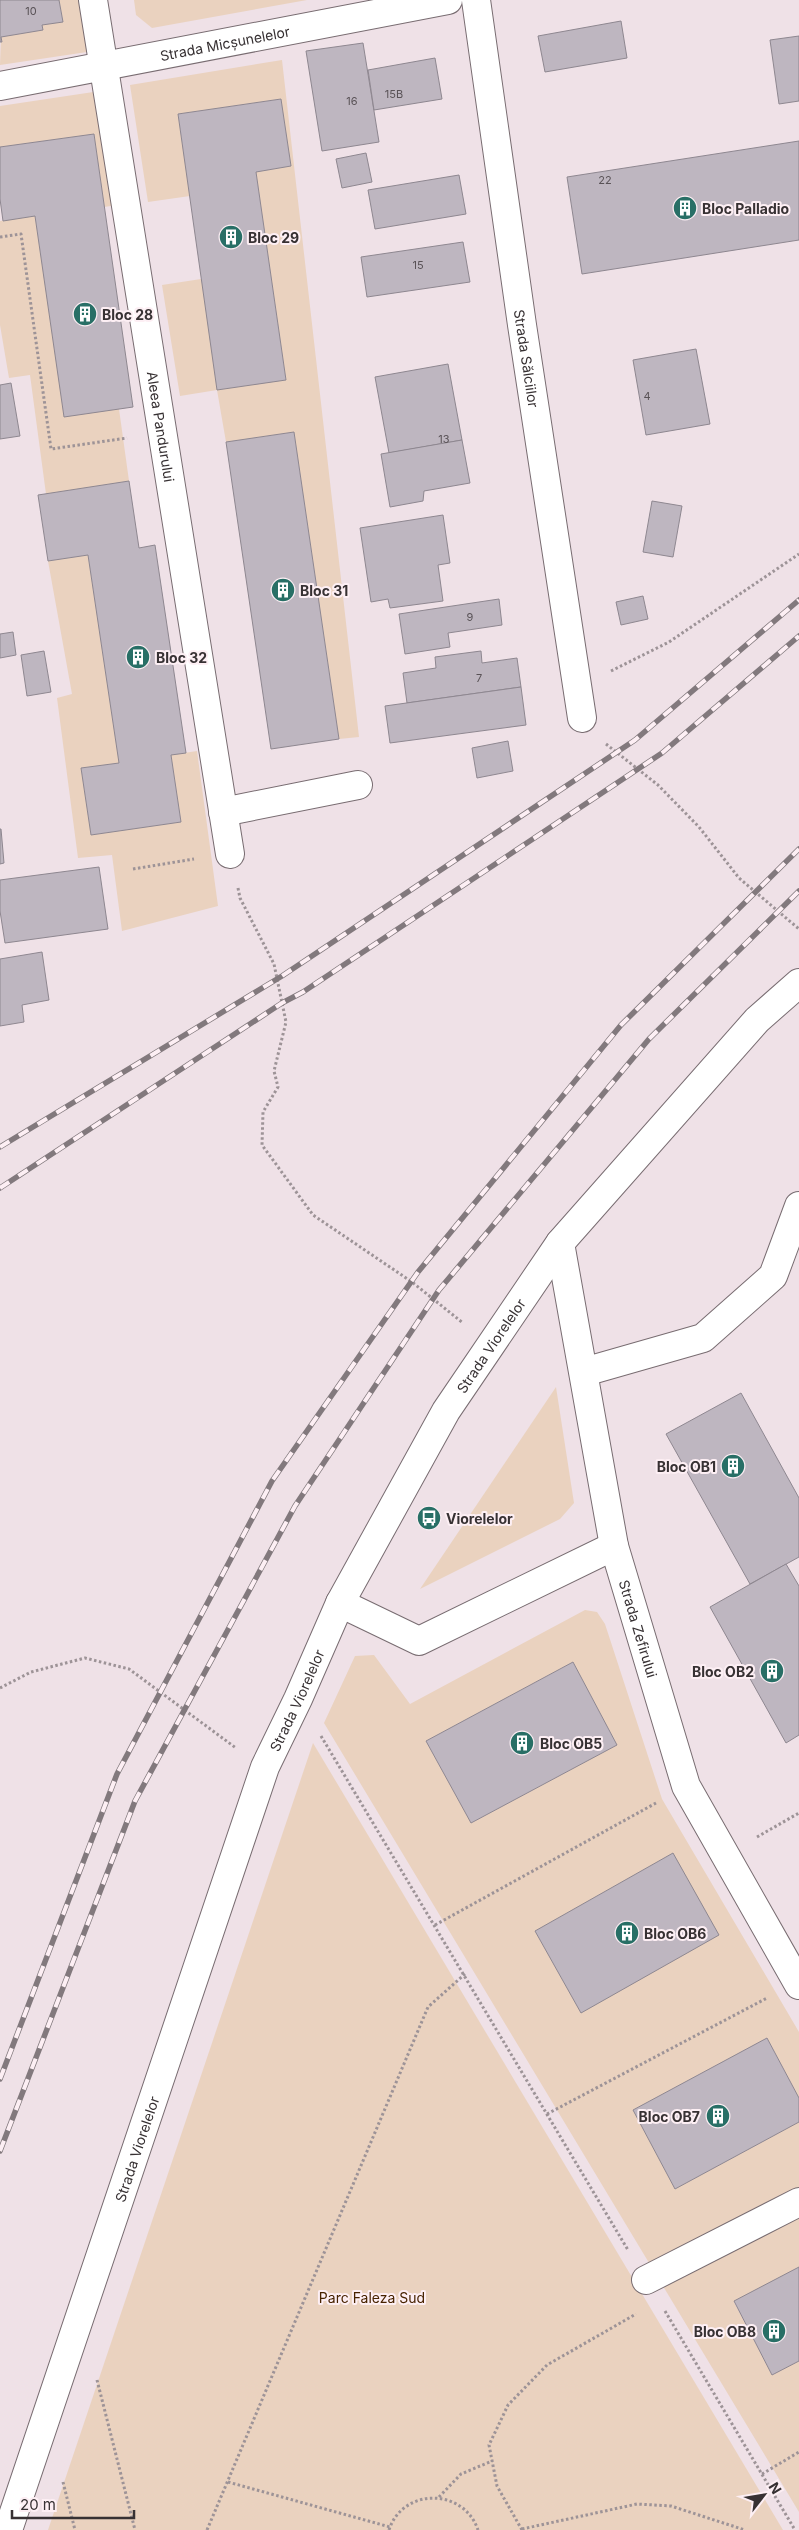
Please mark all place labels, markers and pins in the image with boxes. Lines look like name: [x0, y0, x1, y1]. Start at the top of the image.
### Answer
building icon: Bloc Palladio: [672, 195, 698, 221]
place label: Bloc Palladio: [702, 200, 790, 217]
building icon: Bloc 29: [218, 224, 244, 250]
place label: Bloc 29: [248, 229, 299, 246]
building icon: Bloc 28: [72, 301, 98, 327]
place label: Bloc 28: [102, 306, 153, 323]
building icon: Bloc 31: [270, 577, 296, 603]
place label: Bloc 31: [300, 582, 348, 599]
building icon: Bloc 32: [125, 644, 151, 670]
place label: Bloc 32: [156, 649, 207, 666]
building icon: Bloc OB1: [720, 1453, 746, 1479]
place label: Bloc OB1: [657, 1458, 716, 1475]
bus stop icon: Viorelelor: [416, 1505, 442, 1531]
place label: Viorelelor: [446, 1510, 513, 1527]
building icon: Bloc OB2: [759, 1658, 785, 1684]
place label: Bloc OB2: [692, 1663, 754, 1680]
building icon: Bloc OB5: [509, 1730, 535, 1756]
place label: Bloc OB5: [540, 1735, 602, 1752]
building icon: Bloc OB6: [614, 1920, 640, 1946]
place label: Bloc OB6: [644, 1925, 706, 1942]
building icon: Bloc OB7: [705, 2103, 731, 2129]
place label: Bloc OB7: [639, 2108, 700, 2125]
building icon: Bloc OB8: [761, 2318, 787, 2344]
place label: Bloc OB8: [694, 2323, 756, 2340]

